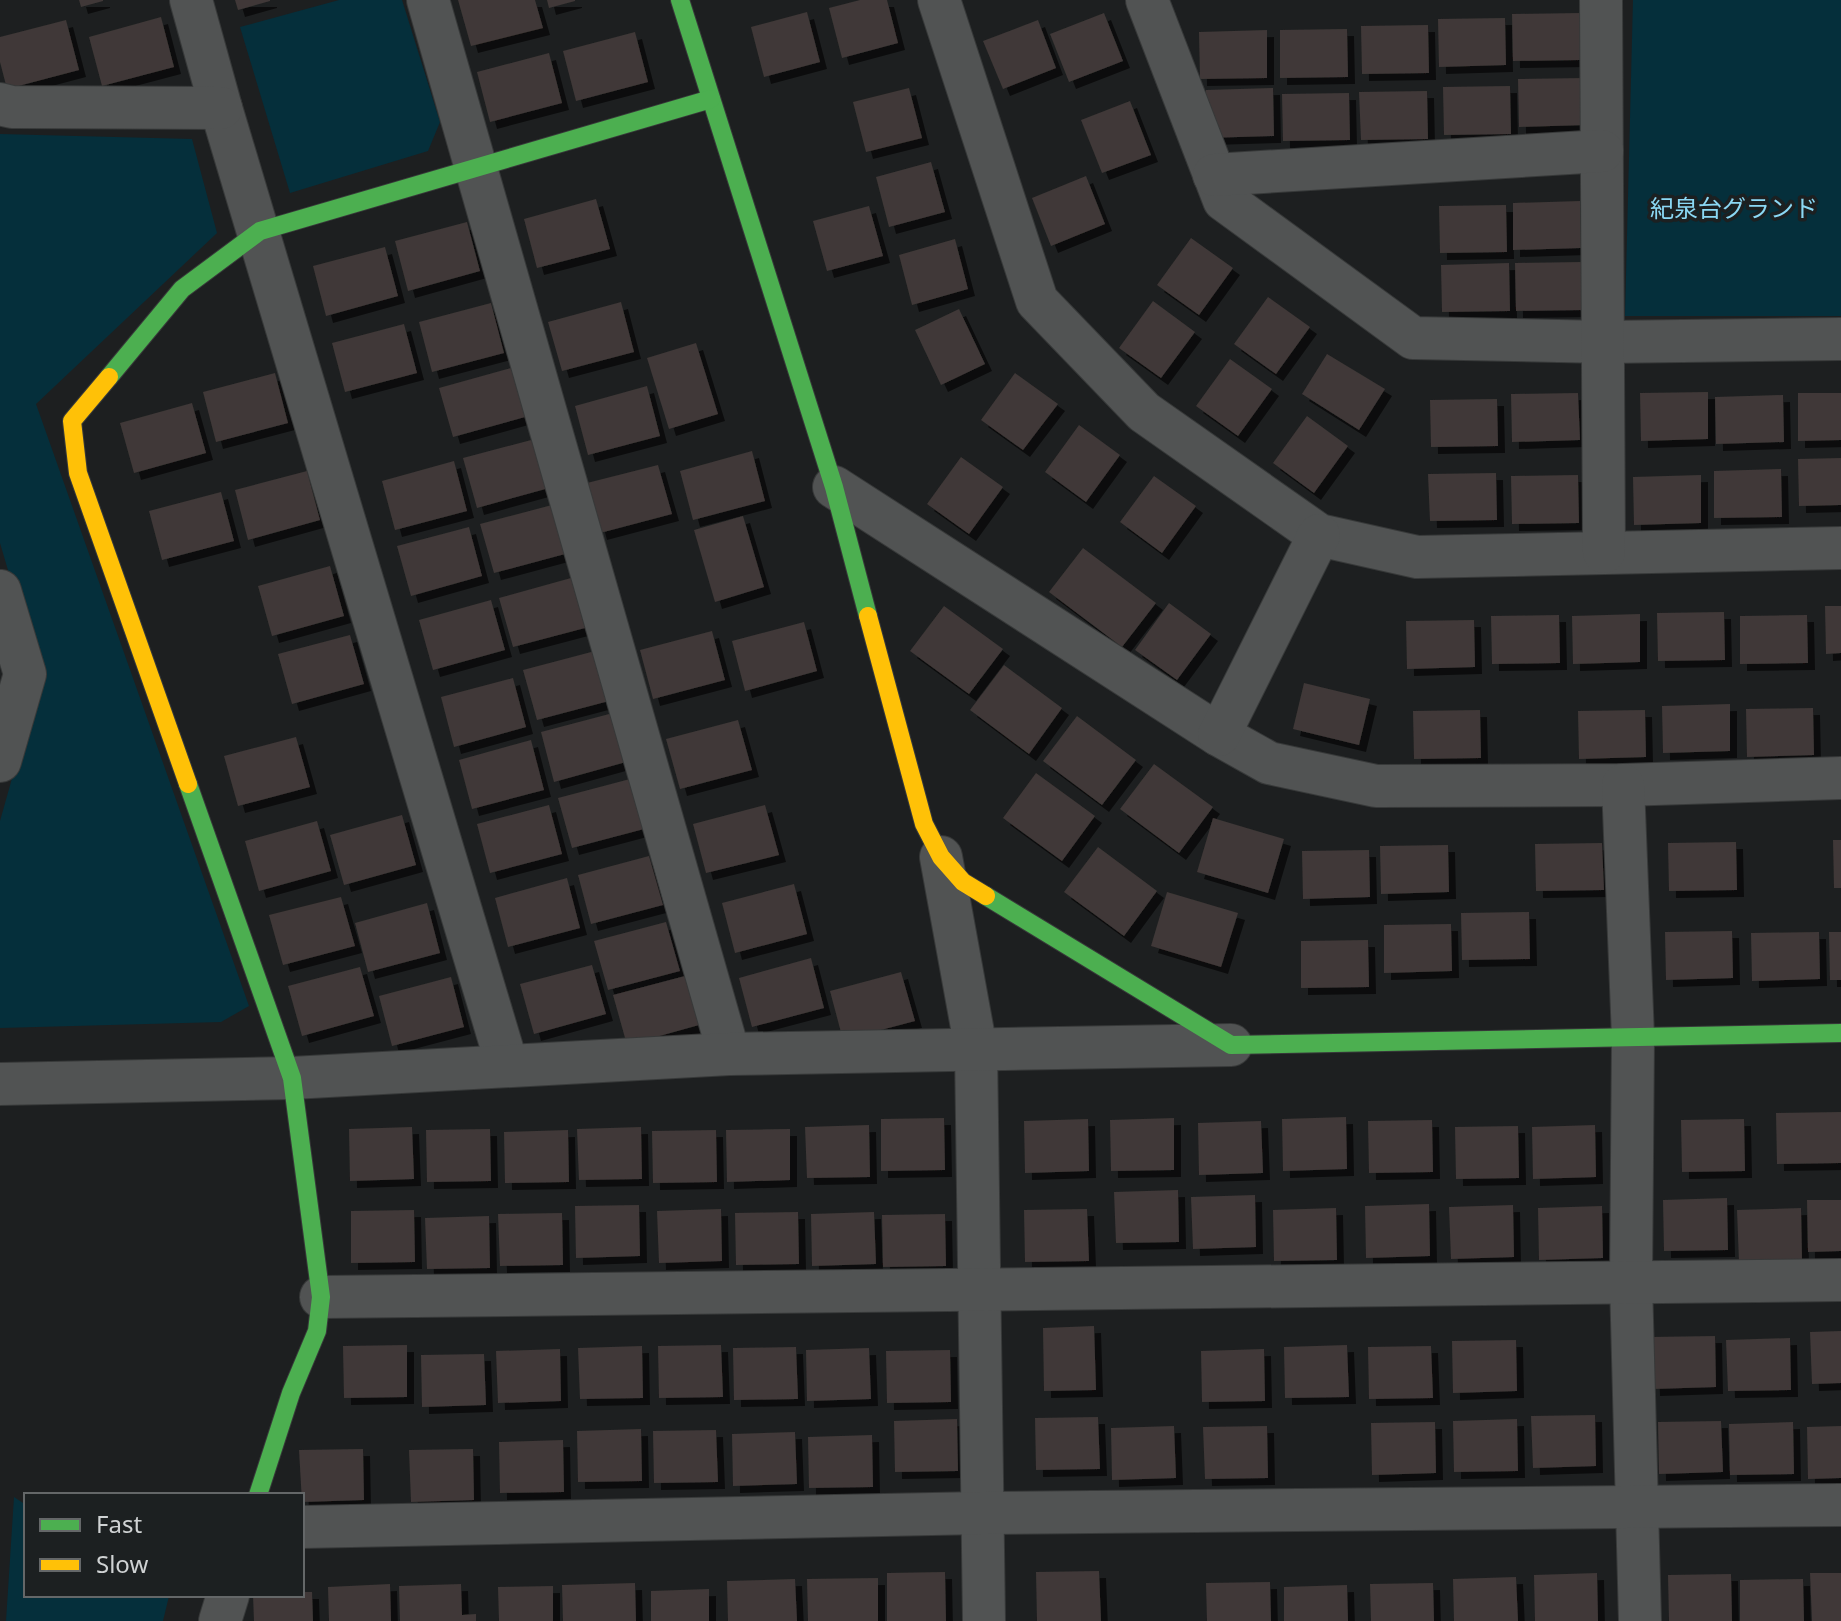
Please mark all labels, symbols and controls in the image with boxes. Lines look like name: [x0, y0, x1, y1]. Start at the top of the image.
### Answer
park label: 紀泉台グランド: [1650, 191, 1818, 224]
legend: [24, 1493, 304, 1597]
text: Fast: [96, 1507, 142, 1540]
text: Slow: [96, 1547, 148, 1580]

